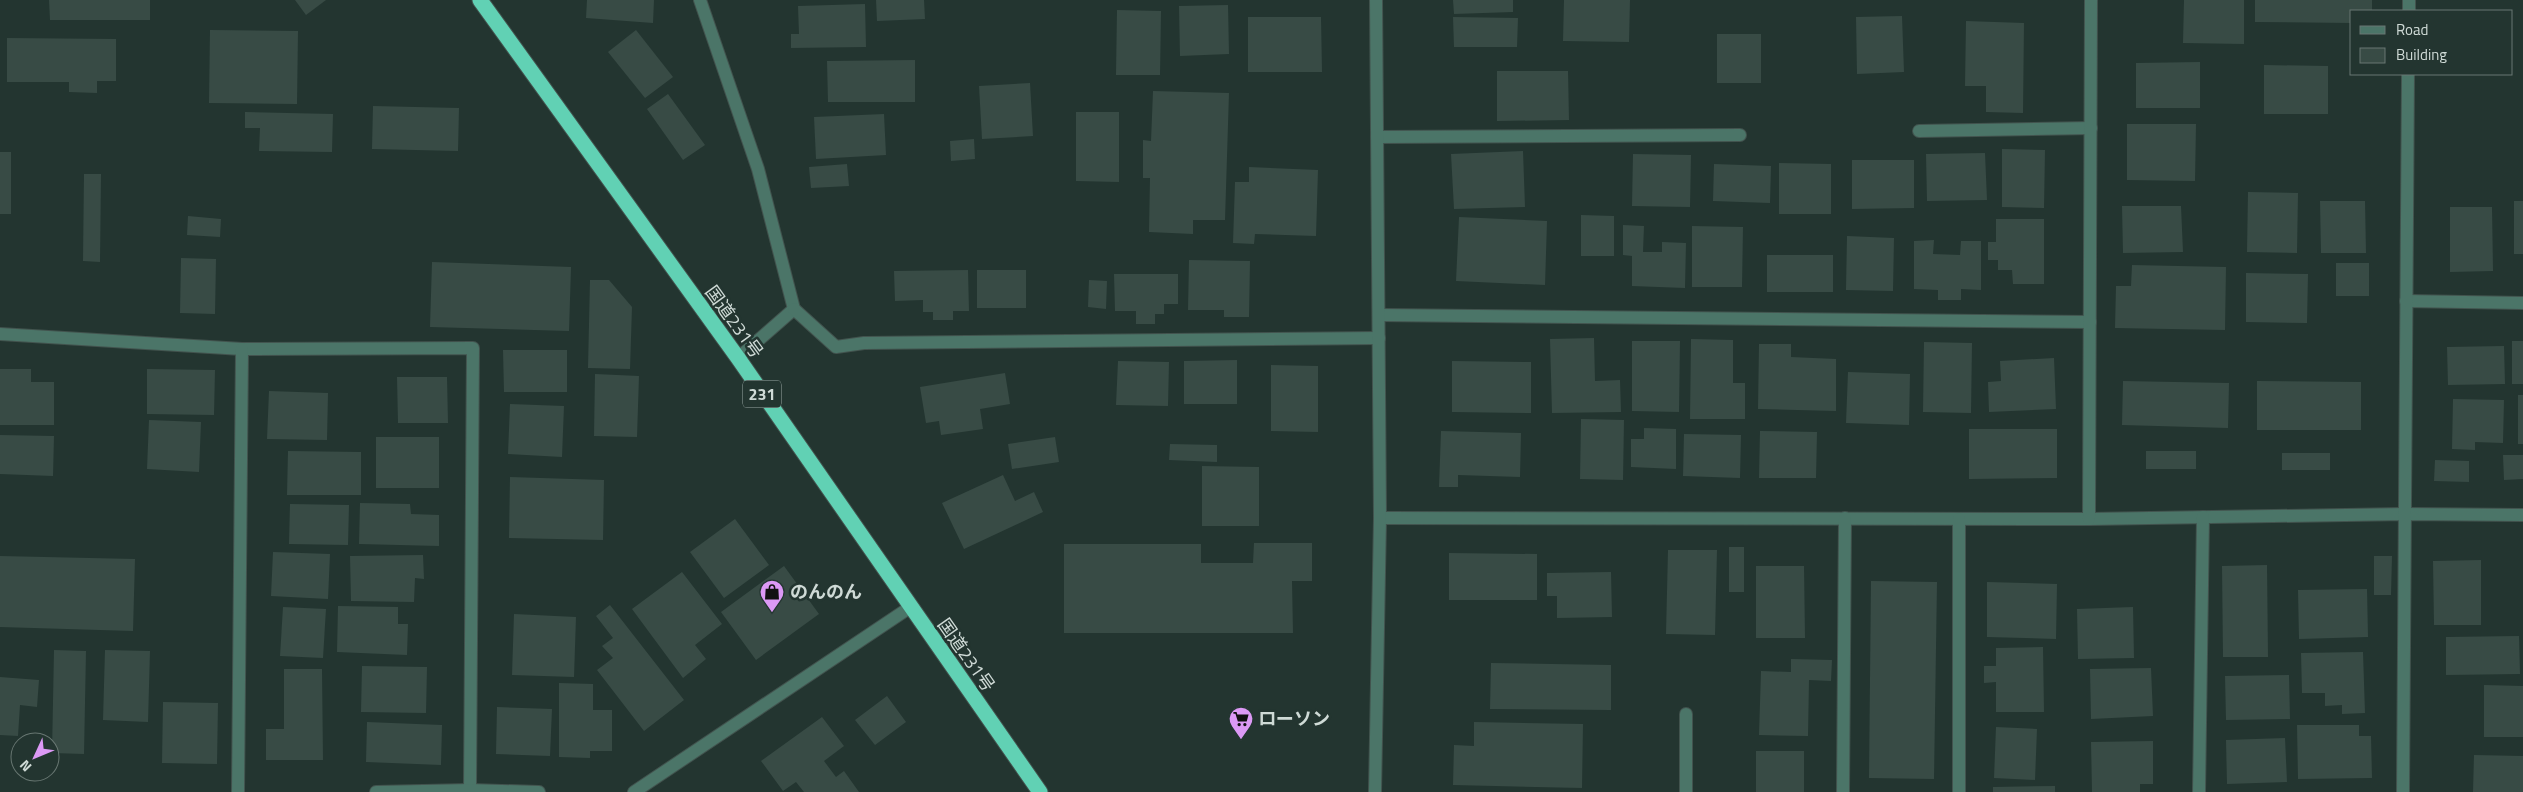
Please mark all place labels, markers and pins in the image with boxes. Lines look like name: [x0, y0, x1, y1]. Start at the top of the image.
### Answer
place label: のんのん: [790, 578, 862, 605]
shop icon: のんのん: [759, 579, 785, 613]
place label: ローソン: [1258, 705, 1330, 732]
supermarket icon: ローソン: [1228, 706, 1254, 740]

